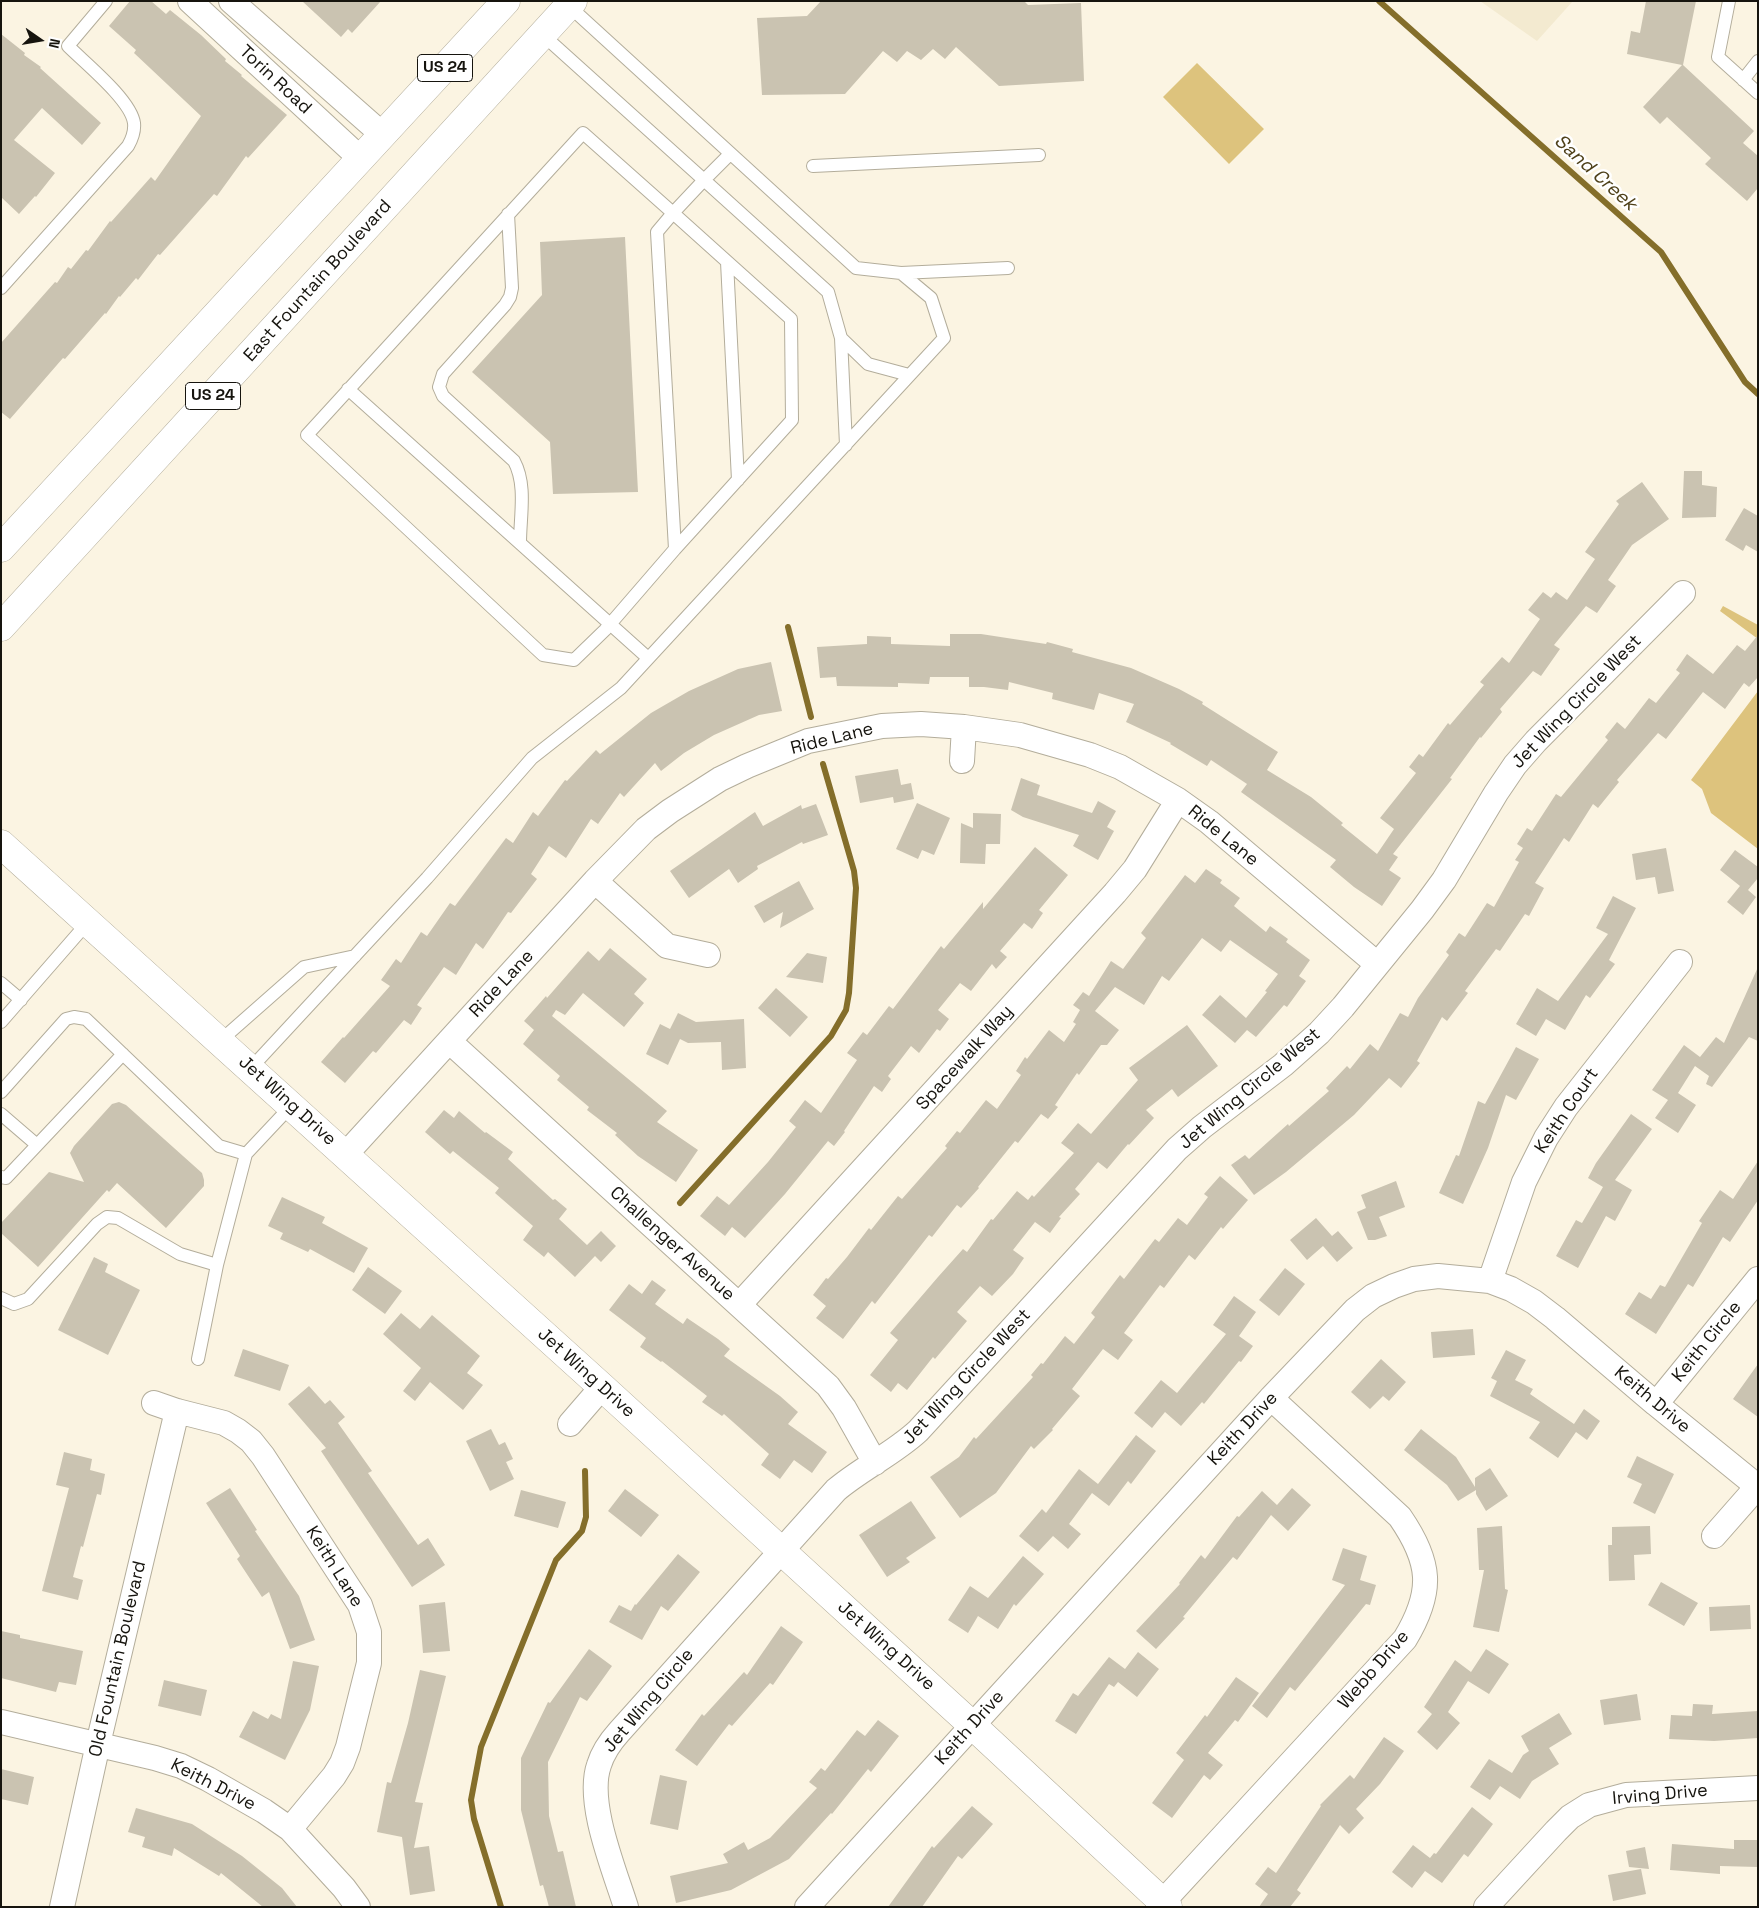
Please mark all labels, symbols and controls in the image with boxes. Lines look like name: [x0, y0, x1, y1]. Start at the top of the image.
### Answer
north arrow: [15, 15, 65, 65]
text: N: [45, 37, 64, 50]
street label: Torin Road: [234, 41, 316, 119]
road number: US 24: [418, 54, 472, 82]
water label: Sand Creek: [1549, 130, 1641, 216]
street label: East Fountain Boulevard: [240, 196, 396, 366]
road number: US 24: [186, 382, 240, 410]
street label: Jet Wing Circle West: [1508, 631, 1646, 773]
street label: Ride Lane: [788, 718, 876, 760]
street label: Ride Lane: [1183, 801, 1263, 871]
street label: Ride Lane: [465, 946, 539, 1022]
street label: Spacewalk Way: [912, 1001, 1018, 1115]
street label: Jet Wing Circle West: [1175, 1024, 1325, 1154]
street label: Jet Wing Drive: [234, 1052, 340, 1150]
street label: Keith Court: [1531, 1064, 1603, 1158]
street label: Challenger Avenue: [605, 1182, 739, 1306]
street label: Keith Circle: [1668, 1297, 1746, 1387]
street label: Jet Wing Circle West: [899, 1305, 1035, 1449]
street label: Jet Wing Drive: [533, 1324, 639, 1422]
street label: Keith Drive: [1610, 1362, 1694, 1438]
street label: Keith Drive: [1203, 1388, 1283, 1470]
street label: Keith Lane: [301, 1522, 367, 1612]
street label: Old Fountain Boulevard: [85, 1559, 151, 1759]
street label: Jet Wing Drive: [833, 1597, 939, 1695]
street label: Webb Drive: [1334, 1626, 1414, 1714]
street label: Jet Wing Circle: [599, 1645, 699, 1757]
street label: Keith Drive: [931, 1686, 1009, 1770]
street label: Keith Drive: [167, 1754, 259, 1816]
street label: Irving Drive: [1611, 1780, 1709, 1810]

